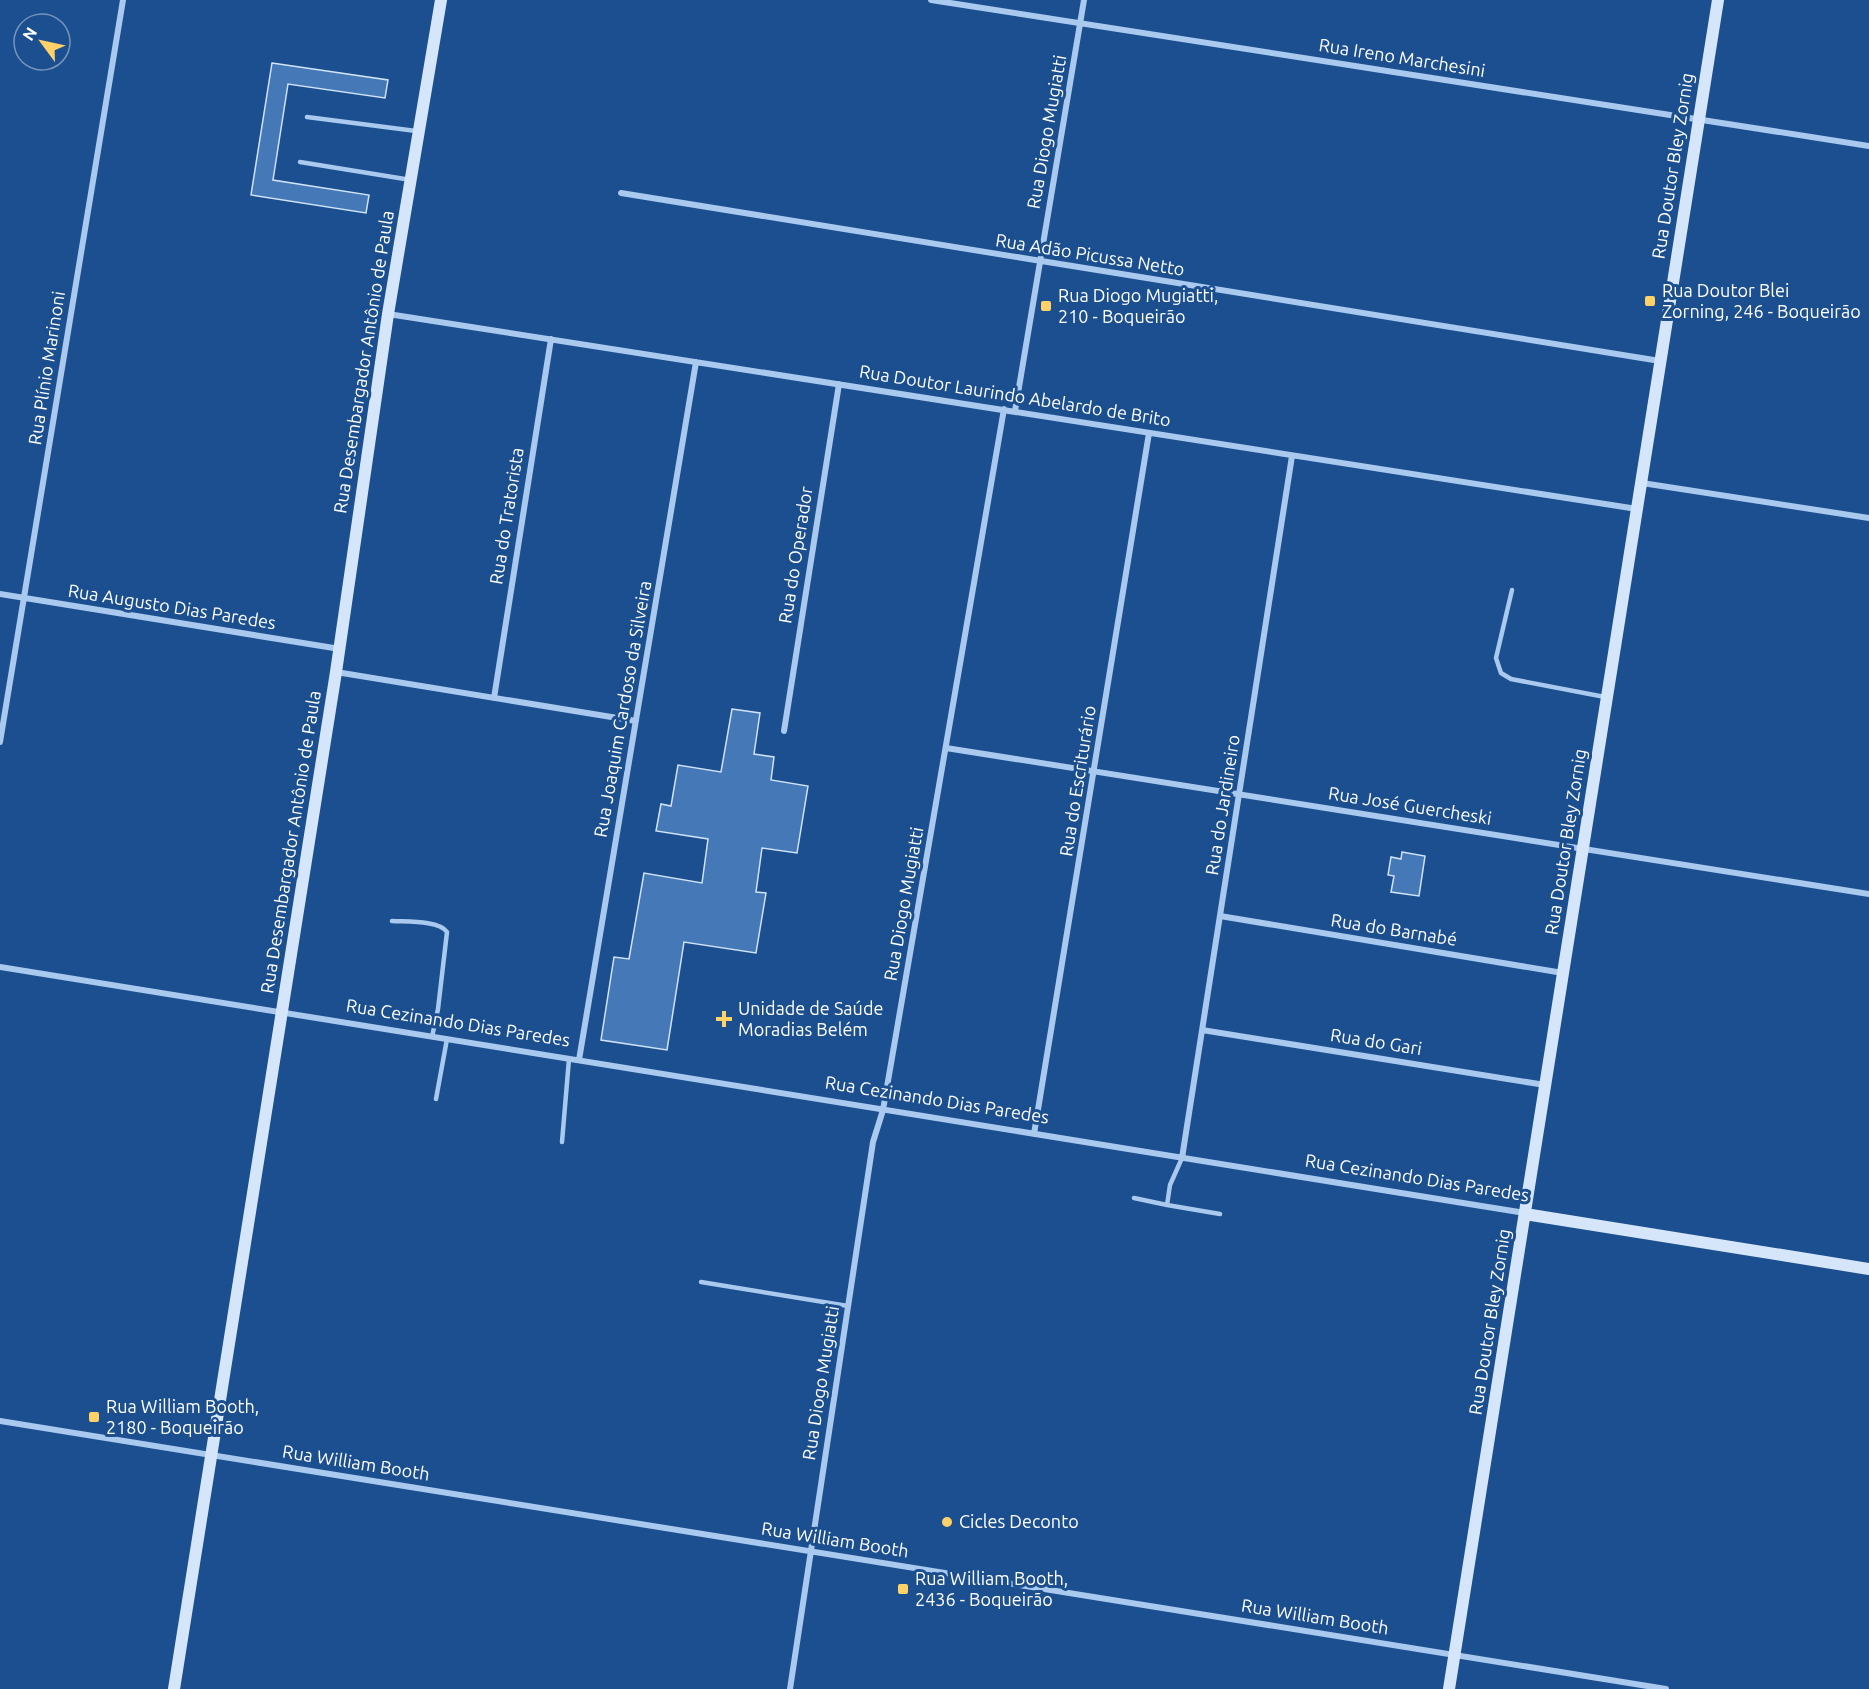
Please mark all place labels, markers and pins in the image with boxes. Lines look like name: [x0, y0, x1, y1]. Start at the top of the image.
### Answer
place label: Rua Doutor Blei Zorning, 246 - Boqueirão: [1662, 280, 1861, 321]
place label: Rua Diogo Mugiatti, 210 - Boqueirão: [1058, 285, 1218, 326]
marker: Rua Doutor Blei Zorning, 246 - Boqueirão: [1643, 294, 1657, 308]
marker: Rua Diogo Mugiatti, 210 - Boqueirão: [1039, 299, 1053, 313]
place label: Unidade de Saúde Moradias Belém: [738, 998, 883, 1039]
marker: Unidade de Saúde Moradias Belém: [715, 1010, 733, 1028]
place label: Rua William Booth, 2180 - Boqueirão: [106, 1396, 259, 1437]
marker: Rua William Booth, 2180 - Boqueirão: [87, 1410, 101, 1424]
place label: Cicles Deconto: [959, 1511, 1079, 1531]
marker: Cicles Deconto: [940, 1515, 954, 1529]
place label: Rua William Booth, 2436 - Boqueirão: [915, 1568, 1068, 1609]
marker: Rua William Booth, 2436 - Boqueirão: [896, 1582, 910, 1596]

